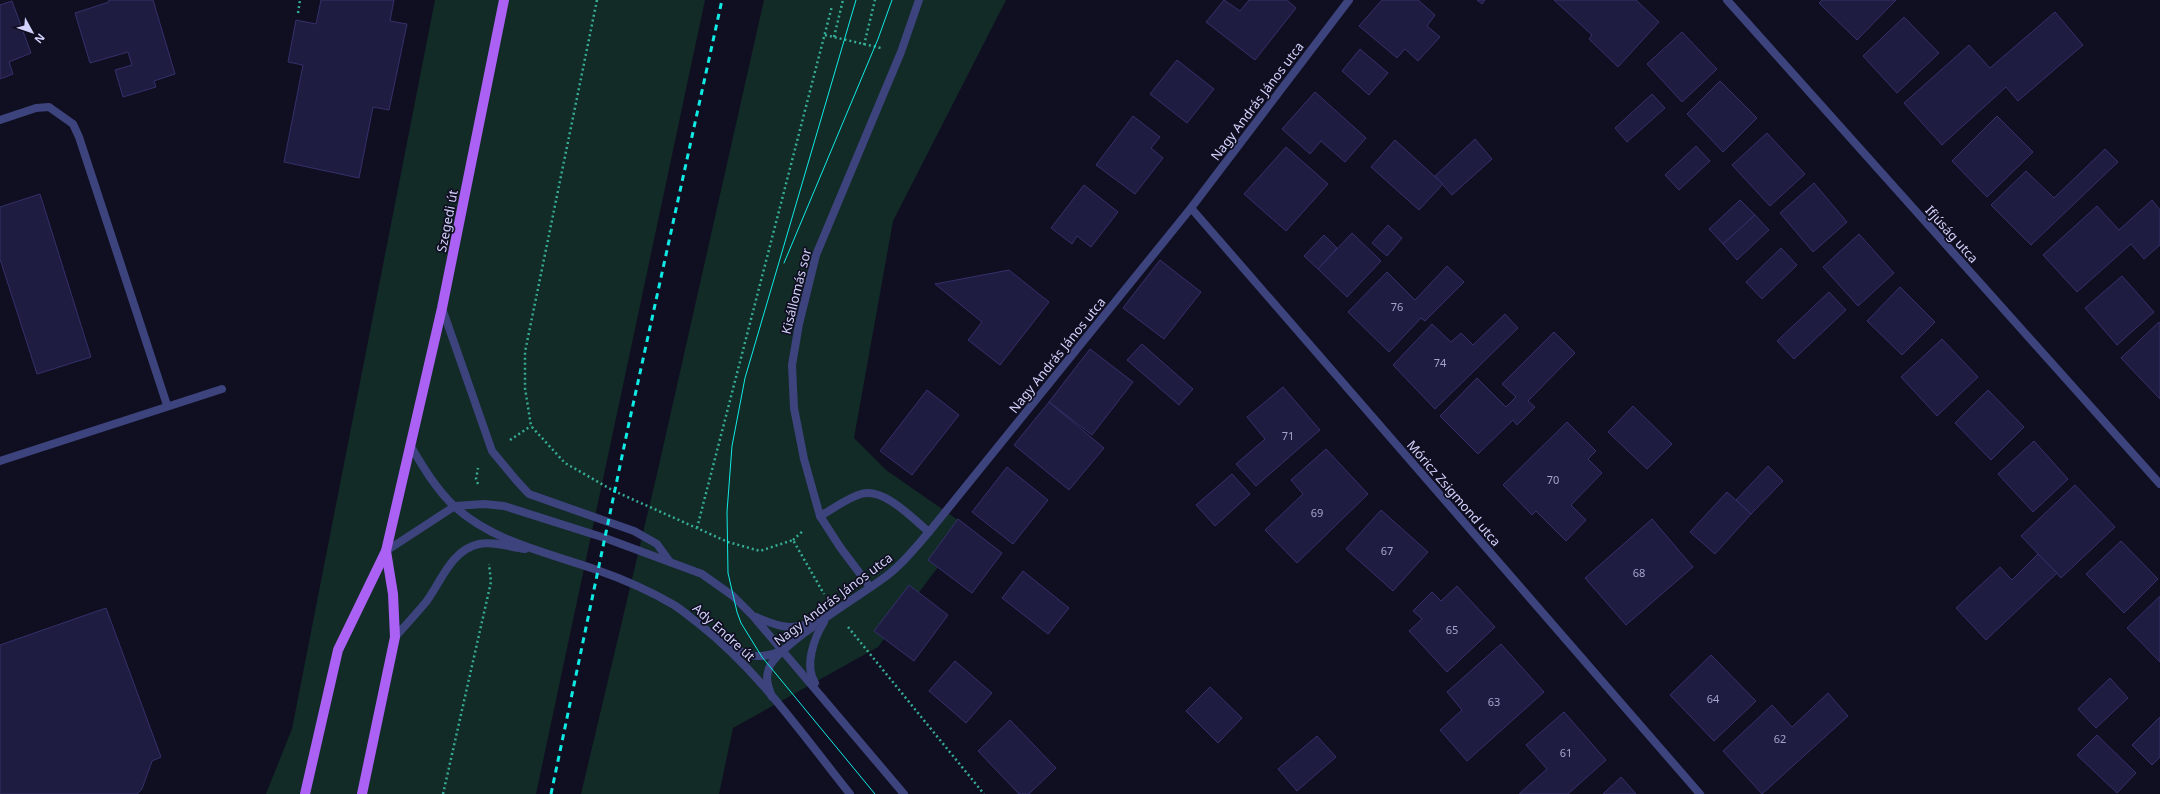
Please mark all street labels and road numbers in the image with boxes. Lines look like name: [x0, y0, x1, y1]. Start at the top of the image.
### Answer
street label: Nagy András János utca: [1206, 38, 1308, 164]
street label: Szegedi út: [432, 188, 462, 254]
street label: Ifjúság utca: [1921, 201, 1983, 267]
street label: Kisállomás sor: [777, 246, 816, 336]
street label: Nagy András János utca: [1005, 293, 1109, 417]
street label: Móricz Zsigmond utca: [1403, 436, 1505, 550]
street label: Nagy András János utca: [770, 548, 896, 650]
street label: Ady Endre út: [689, 599, 759, 665]

